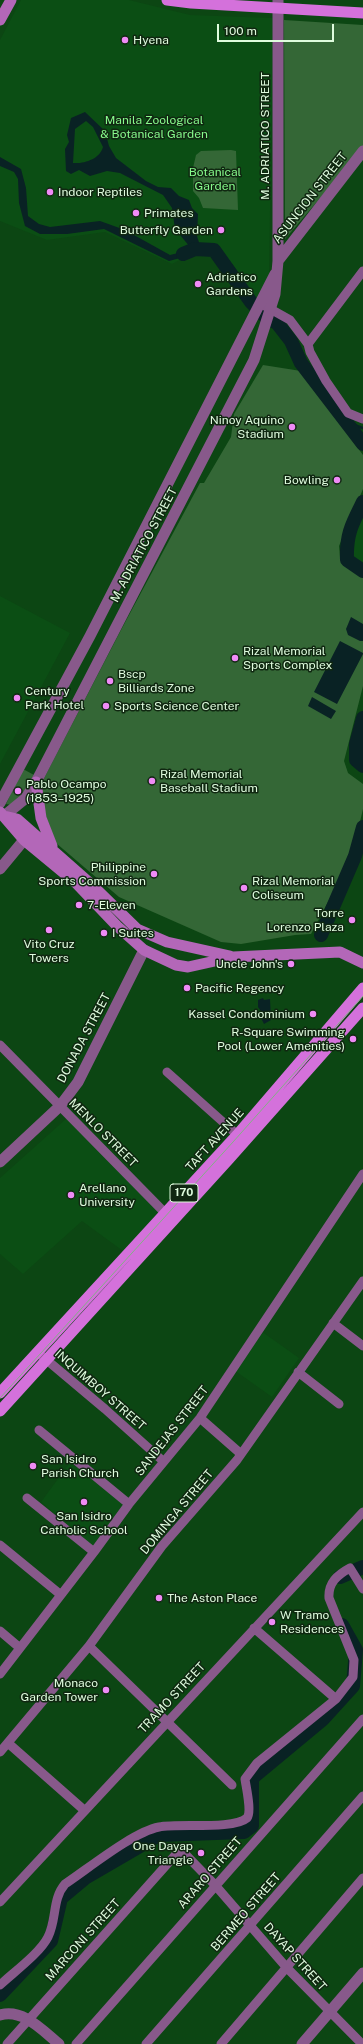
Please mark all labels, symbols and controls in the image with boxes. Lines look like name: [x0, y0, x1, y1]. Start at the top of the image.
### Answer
scale bar: [219, 16, 336, 42]
text: 100 m: [224, 24, 257, 38]
place label: Hyena: [133, 33, 169, 47]
marker: Hyena: [120, 35, 130, 45]
street label: M. ADRIATICO STREET: [258, 72, 272, 200]
park label: Manila Zoological & Botanical Garden: [100, 113, 208, 141]
street label: ASUNCION STREET: [270, 150, 350, 246]
park label: Botanical Garden: [189, 165, 241, 193]
place label: Indoor Reptiles: [58, 185, 142, 199]
marker: Indoor Reptiles: [45, 187, 55, 197]
place label: Primates: [144, 206, 193, 220]
marker: Primates: [131, 208, 141, 218]
place label: Butterfly Garden: [120, 223, 213, 237]
marker: Butterfly Garden: [216, 225, 226, 235]
place label: Adriatico Gardens: [206, 270, 257, 298]
marker: Adriatico Gardens: [193, 279, 203, 289]
place label: Ninoy Aquino Stadium: [210, 413, 284, 441]
marker: Ninoy Aquino Stadium: [287, 422, 297, 432]
place label: Bowling: [284, 473, 329, 487]
marker: Bowling: [332, 475, 342, 485]
street label: M. ADRIATICO STREET: [108, 485, 180, 605]
place label: Rizal Memorial Sports Complex: [243, 644, 332, 672]
marker: Rizal Memorial Sports Complex: [230, 653, 240, 663]
place label: Bscp Billiards Zone: [118, 667, 194, 695]
marker: Bscp Billiards Zone: [105, 676, 115, 686]
place label: Century Park Hotel: [25, 684, 84, 712]
marker: Century Park Hotel: [12, 693, 22, 703]
place label: Sports Science Center: [114, 699, 239, 713]
marker: Sports Science Center: [101, 701, 111, 711]
place label: Rizal Memorial Baseball Stadium: [160, 767, 258, 795]
marker: Rizal Memorial Baseball Stadium: [147, 776, 157, 786]
place label: Pablo Ocampo (1853–1925): [26, 777, 106, 805]
marker: Pablo Ocampo (1853–1925): [13, 786, 23, 796]
place label: Philippine Sports Commission: [38, 860, 146, 888]
marker: Philippine Sports Commission: [149, 869, 159, 879]
place label: Rizal Memorial Coliseum: [252, 874, 334, 902]
marker: Rizal Memorial Coliseum: [239, 883, 249, 893]
place label: 7-Eleven: [87, 898, 136, 912]
marker: 7-Eleven: [74, 900, 84, 910]
place label: Torre Lorenzo Plaza: [267, 906, 344, 934]
marker: Torre Lorenzo Plaza: [347, 915, 357, 925]
marker: Vito Cruz Towers: [44, 925, 54, 935]
place label: I Suites: [112, 926, 154, 940]
marker: I Suites: [99, 928, 109, 938]
place label: Vito Cruz Towers: [24, 937, 74, 965]
place label: Uncle John's: [215, 957, 283, 971]
marker: Uncle John's: [286, 959, 296, 969]
place label: Pacific Regency: [195, 981, 284, 995]
marker: Pacific Regency: [182, 983, 192, 993]
street label: DONADA STREET: [54, 991, 114, 1085]
place label: Kassel Condominium: [188, 1007, 305, 1021]
marker: Kassel Condominium: [308, 1009, 318, 1019]
place label: R-Square Swimming Pool (Lower Amenities): [217, 1025, 345, 1053]
marker: R-Square Swimming Pool (Lower Amenities): [348, 1034, 358, 1044]
street label: MENLO STREET: [66, 1096, 140, 1170]
street label: TAFT AVENUE: [183, 1106, 247, 1174]
place label: Arellano University: [79, 1181, 135, 1209]
road number: 170: [170, 1184, 198, 1202]
marker: Arellano University: [66, 1190, 76, 1200]
street label: INQUIMBOY STREET: [52, 1347, 148, 1433]
street label: SANDEJAS STREET: [132, 1383, 212, 1479]
place label: San Isidro Parish Church: [41, 1452, 119, 1480]
marker: San Isidro Parish Church: [28, 1461, 38, 1471]
street label: DOMINGA STREET: [137, 1467, 217, 1557]
marker: San Isidro Catholic School: [79, 1497, 89, 1507]
place label: San Isidro Catholic School: [40, 1509, 128, 1537]
place label: The Aston Place: [167, 1591, 257, 1605]
marker: The Aston Place: [154, 1593, 164, 1603]
place label: W Tramo Residences: [280, 1608, 344, 1636]
marker: W Tramo Residences: [267, 1617, 277, 1627]
street label: TRAMO STREET: [136, 1660, 208, 1736]
place label: Monaco Garden Tower: [20, 1676, 98, 1704]
marker: Monaco Garden Tower: [101, 1685, 111, 1695]
street label: ARARO STREET: [175, 1834, 245, 1912]
place label: One Dayap Triangle: [133, 1839, 193, 1867]
marker: One Dayap Triangle: [196, 1848, 206, 1858]
street label: BERMEO STREET: [208, 1870, 284, 1954]
street label: MARCONI STREET: [43, 1896, 123, 1984]
street label: DAYAP STREET: [261, 1920, 329, 1994]

